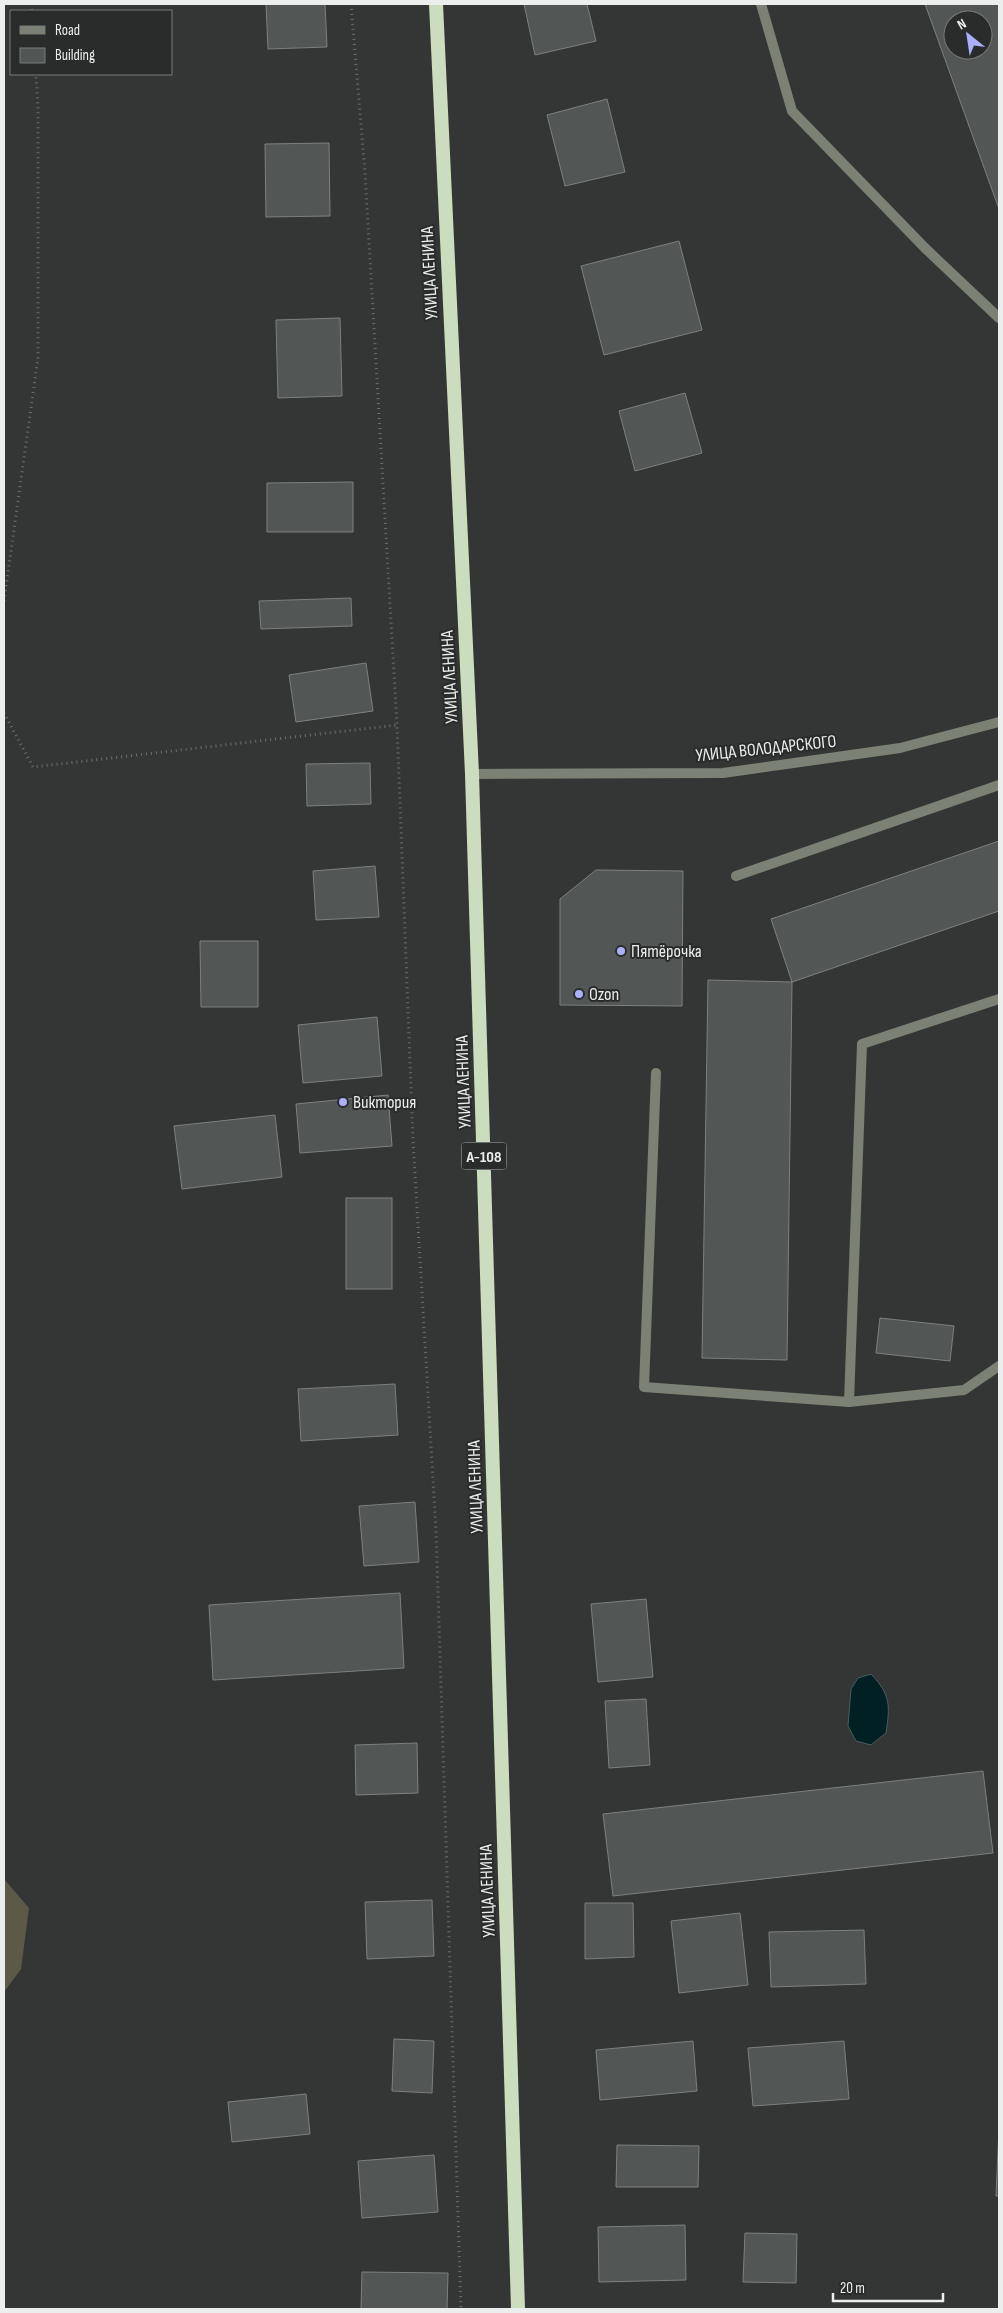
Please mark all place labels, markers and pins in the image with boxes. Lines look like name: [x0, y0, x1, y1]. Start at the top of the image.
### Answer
place label: Пятёрочка: [631, 941, 702, 962]
marker: Пятёрочка: [615, 945, 627, 957]
place label: Ozon: [589, 984, 619, 1005]
marker: Ozon: [573, 988, 585, 1000]
place label: Виктория: [353, 1092, 416, 1113]
marker: Виктория: [337, 1096, 349, 1108]

